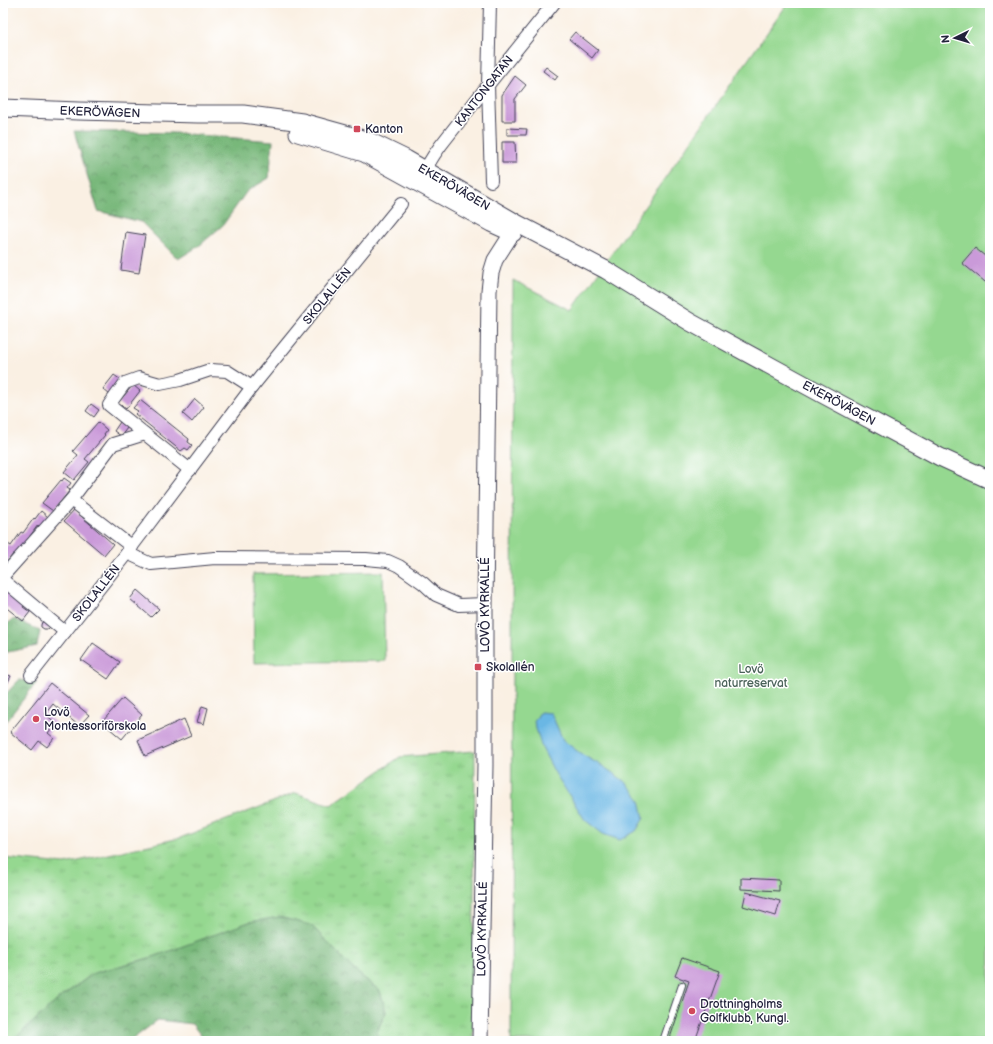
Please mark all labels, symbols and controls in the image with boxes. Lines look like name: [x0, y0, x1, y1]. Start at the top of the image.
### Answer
north arrow: [935, 18, 975, 58]
text: N: [939, 34, 952, 44]
street label: KANTONGATAN: [452, 53, 517, 130]
street label: EKERÖVÄGEN: [59, 103, 141, 121]
place label: Kanton: [365, 122, 403, 137]
marker: Kanton: [352, 124, 362, 134]
street label: EKERÖVÄGEN: [415, 160, 493, 214]
street label: SKOLALLÉN: [299, 264, 355, 328]
street label: EKERÖVÄGEN: [800, 377, 878, 429]
street label: LOVÖ KYRKALLÉ: [477, 557, 493, 653]
street label: SKOLALLÉN: [69, 561, 123, 625]
place label: Skolallén: [486, 660, 535, 675]
marker: Skolallén: [473, 662, 483, 672]
park label: Lovö naturreservat: [715, 662, 788, 691]
place label: Lovö Montessoriförskola: [44, 705, 147, 734]
marker: Lovö Montessoriförskola: [31, 714, 41, 724]
street label: LOVÖ KYRKALLÉ: [473, 881, 491, 977]
place label: Drottningholms Golfklubb, Kungl.: [700, 997, 789, 1026]
marker: Drottningholms Golfklubb, Kungl.: [687, 1006, 697, 1016]

